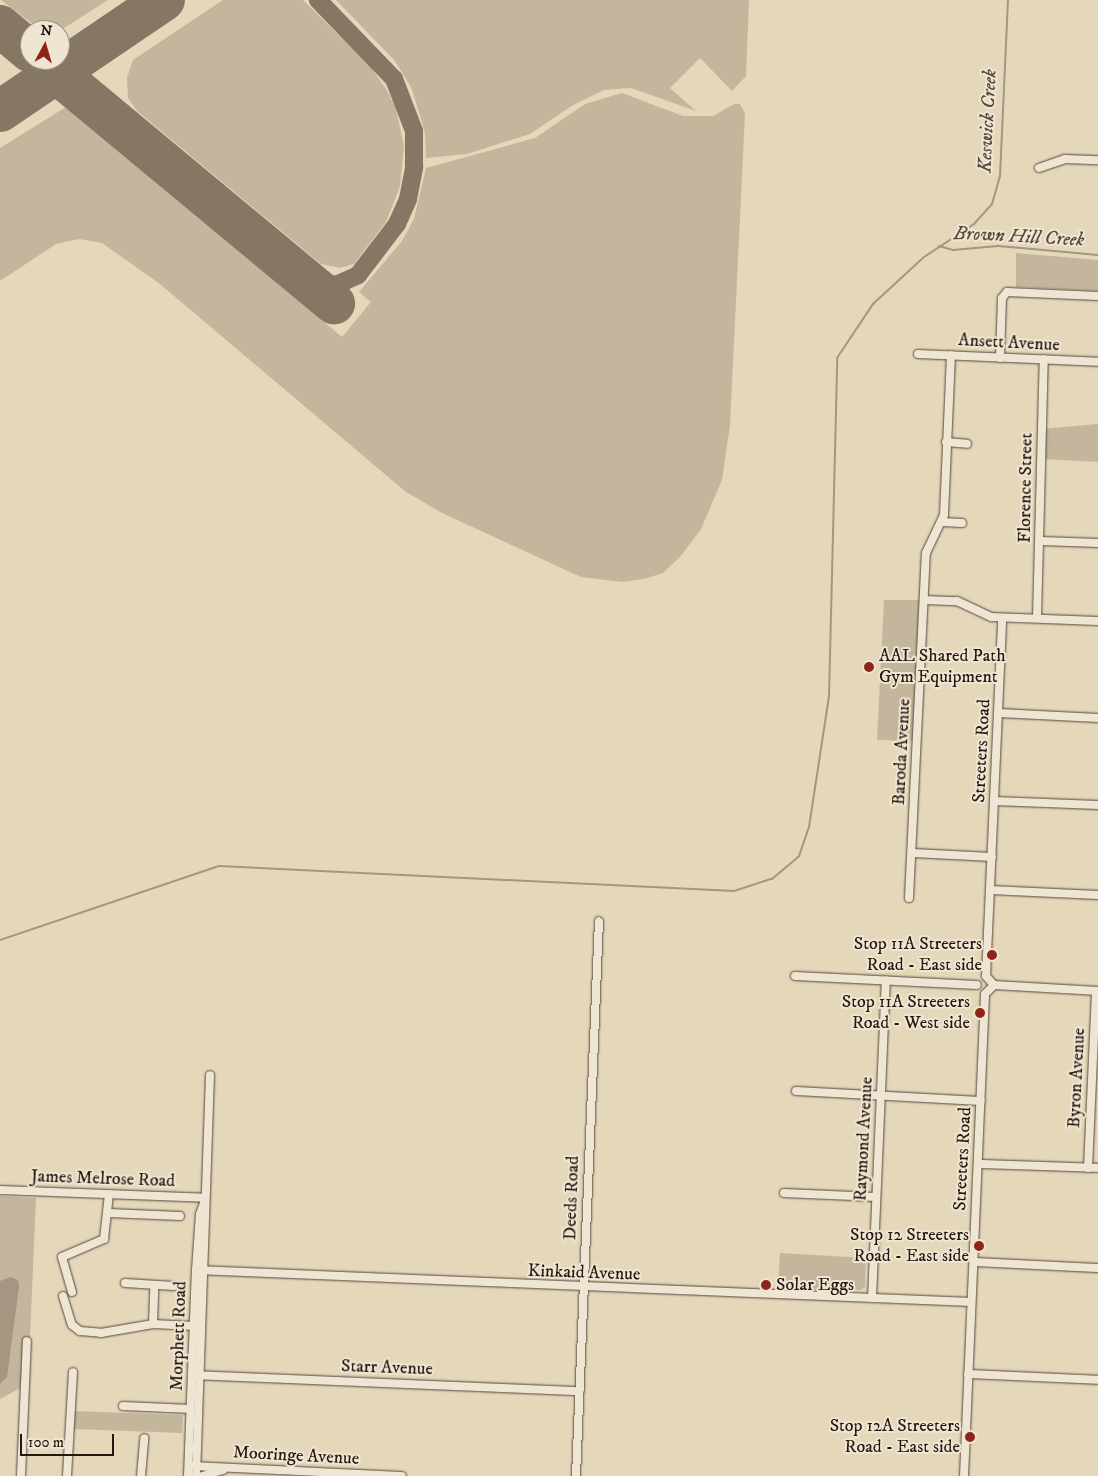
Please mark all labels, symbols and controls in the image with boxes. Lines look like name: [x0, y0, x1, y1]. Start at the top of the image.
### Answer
north arrow: [20, 20, 70, 70]
text: N: [40, 22, 53, 41]
water label: Keswick Creek: [974, 69, 1002, 173]
water label: Brown Hill Creek: [953, 222, 1085, 252]
street label: Ansett Avenue: [958, 330, 1060, 356]
street label: Florence Street: [1014, 433, 1038, 543]
place label: AAL Shared Path Gym Equipment: [879, 646, 1006, 689]
marker: AAL Shared Path Gym Equipment: [863, 661, 875, 673]
street label: Baroda Avenue: [888, 698, 916, 806]
street label: Streeters Road: [968, 699, 996, 803]
place label: Stop 11A Streeters Road - East side: [854, 934, 982, 976]
marker: Stop 11A Streeters Road - East side: [986, 949, 998, 961]
place label: Stop 11A Streeters Road - West side: [842, 992, 970, 1034]
marker: Stop 11A Streeters Road - West side: [974, 1007, 986, 1019]
street label: Byron Avenue: [1064, 1027, 1090, 1129]
street label: Raymond Avenue: [850, 1076, 878, 1202]
street label: Streeters Road: [949, 1107, 977, 1211]
street label: Deeds Road: [560, 1155, 584, 1241]
street label: James Melrose Road: [30, 1166, 176, 1192]
place label: Stop 12 Streeters Road - East side: [850, 1225, 969, 1268]
marker: Stop 12 Streeters Road - East side: [973, 1240, 985, 1252]
street label: Kinkaid Avenue: [527, 1260, 641, 1286]
place label: Solar Eggs: [776, 1274, 854, 1296]
marker: Solar Eggs: [760, 1279, 772, 1291]
street label: Morphett Road: [166, 1281, 192, 1391]
street label: Starr Avenue: [341, 1356, 433, 1380]
place label: Stop 12A Streeters Road - East side: [830, 1416, 960, 1458]
scale bar: [22, 1424, 116, 1456]
marker: Stop 12A Streeters Road - East side: [964, 1431, 976, 1443]
text: 100 m: [28, 1433, 64, 1452]
street label: Mooringe Avenue: [232, 1442, 360, 1470]

